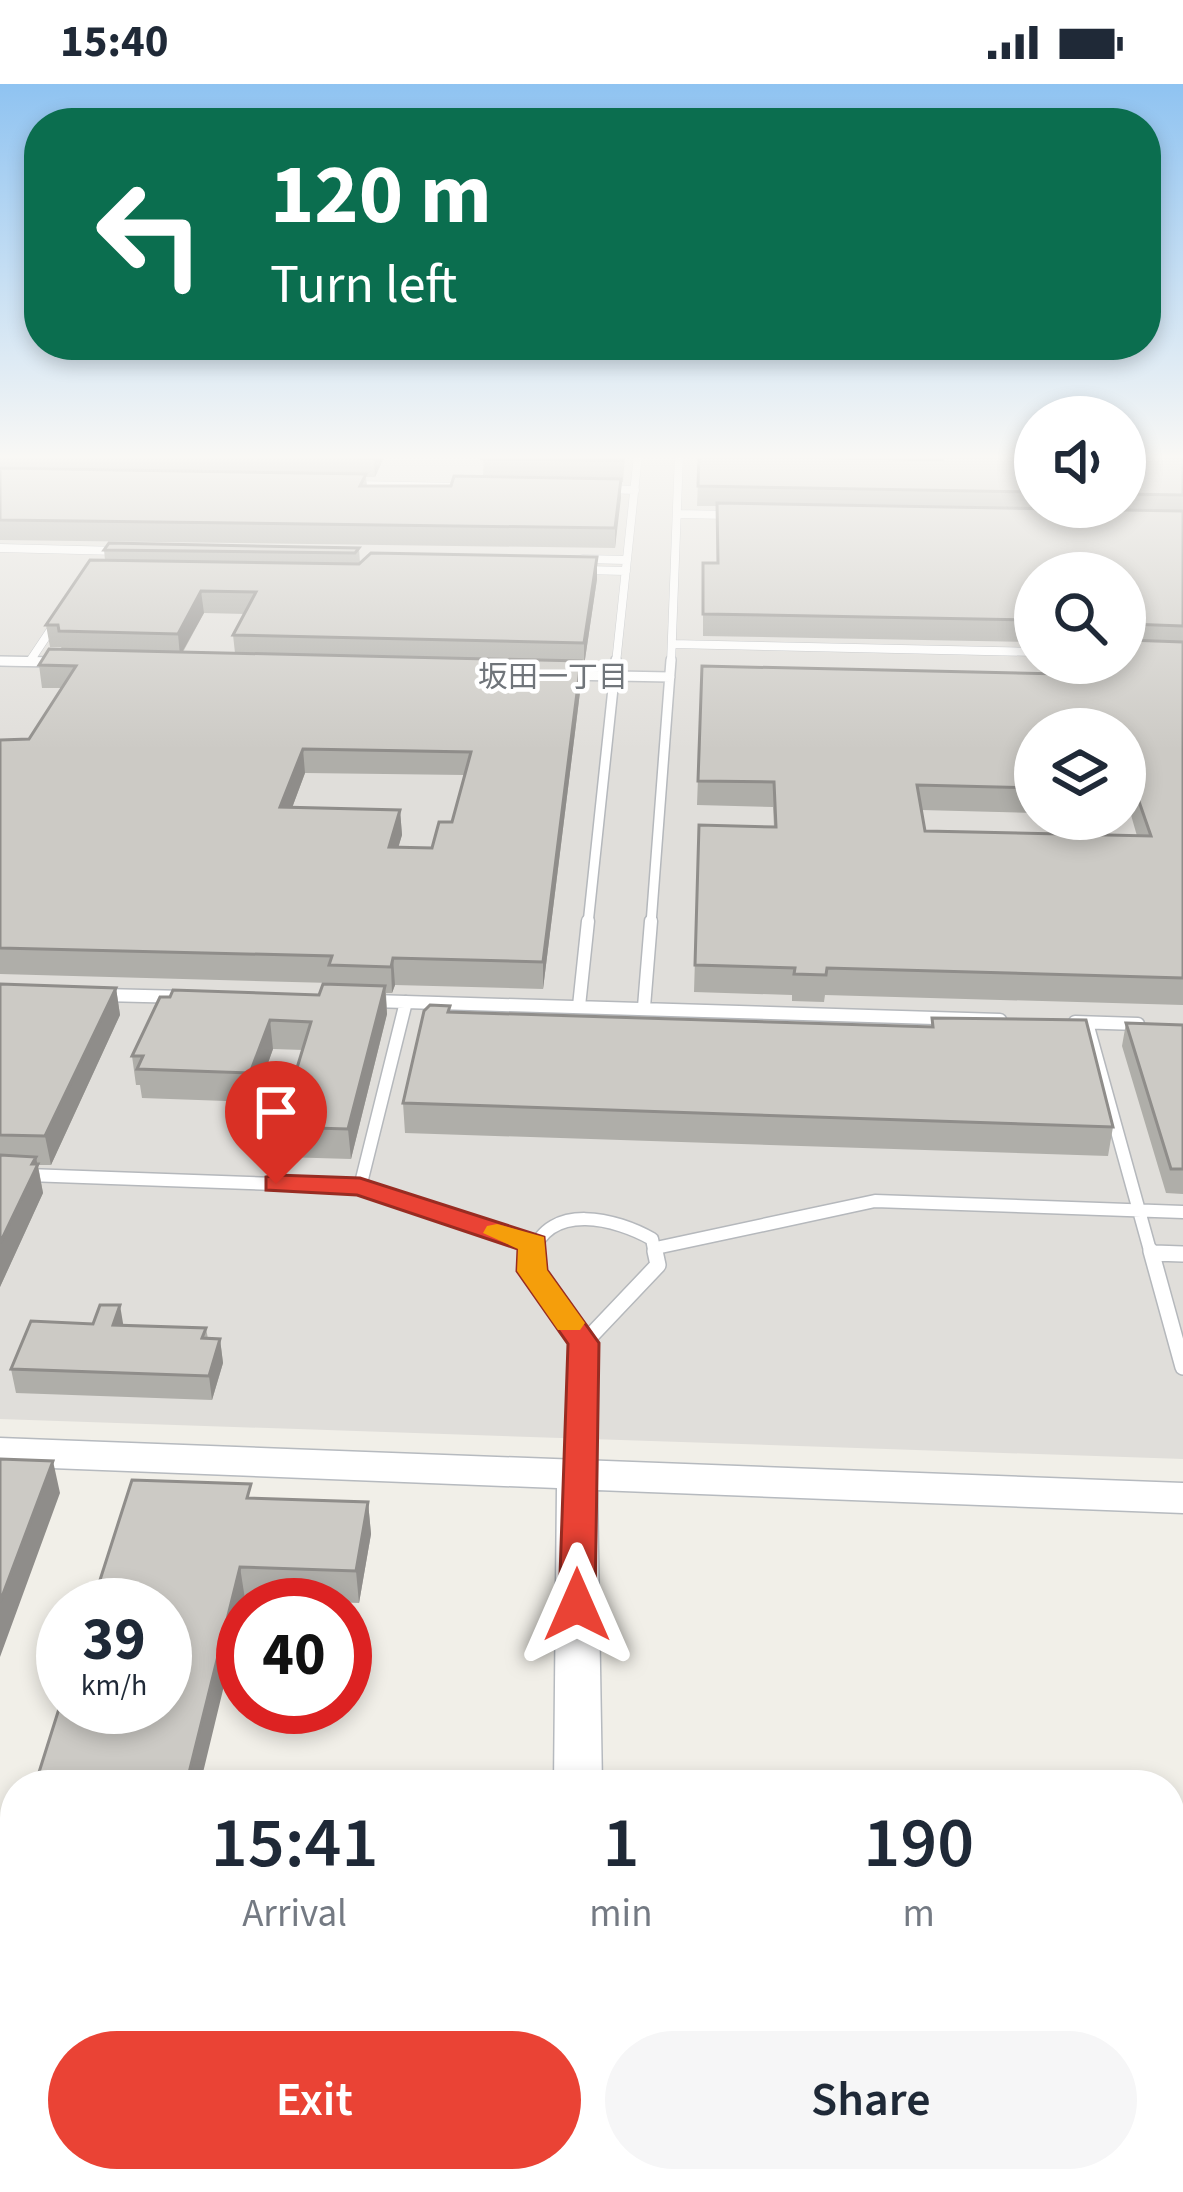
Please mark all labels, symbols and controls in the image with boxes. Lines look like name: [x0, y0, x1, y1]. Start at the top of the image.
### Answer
text: 15:40: [60, 10, 169, 74]
text: 120 m: [270, 136, 492, 256]
icon: left: [72, 156, 228, 312]
text: Turn left: [270, 247, 457, 324]
map controls: [1014, 396, 1146, 840]
button: sound: [1014, 396, 1146, 528]
button: search: [1014, 552, 1146, 684]
district label: 坂田一丁目: [478, 656, 628, 699]
button: layers: [1014, 708, 1146, 840]
pin: [225, 1061, 327, 1184]
icon: arrive: [243, 1079, 309, 1145]
position arrow: [514, 1542, 640, 1668]
speed limit sign: 40: [216, 1578, 372, 1734]
text: 39: [82, 1598, 146, 1683]
text: km/h: [81, 1664, 147, 1707]
text: 15:41: [211, 1792, 378, 1895]
text: 1: [602, 1792, 639, 1895]
text: 190: [863, 1792, 974, 1895]
text: Arrival: [242, 1886, 347, 1942]
text: min: [589, 1886, 653, 1942]
text: m: [903, 1886, 935, 1942]
button: Exit: [48, 2031, 581, 2169]
button: Share: [605, 2031, 1137, 2169]

